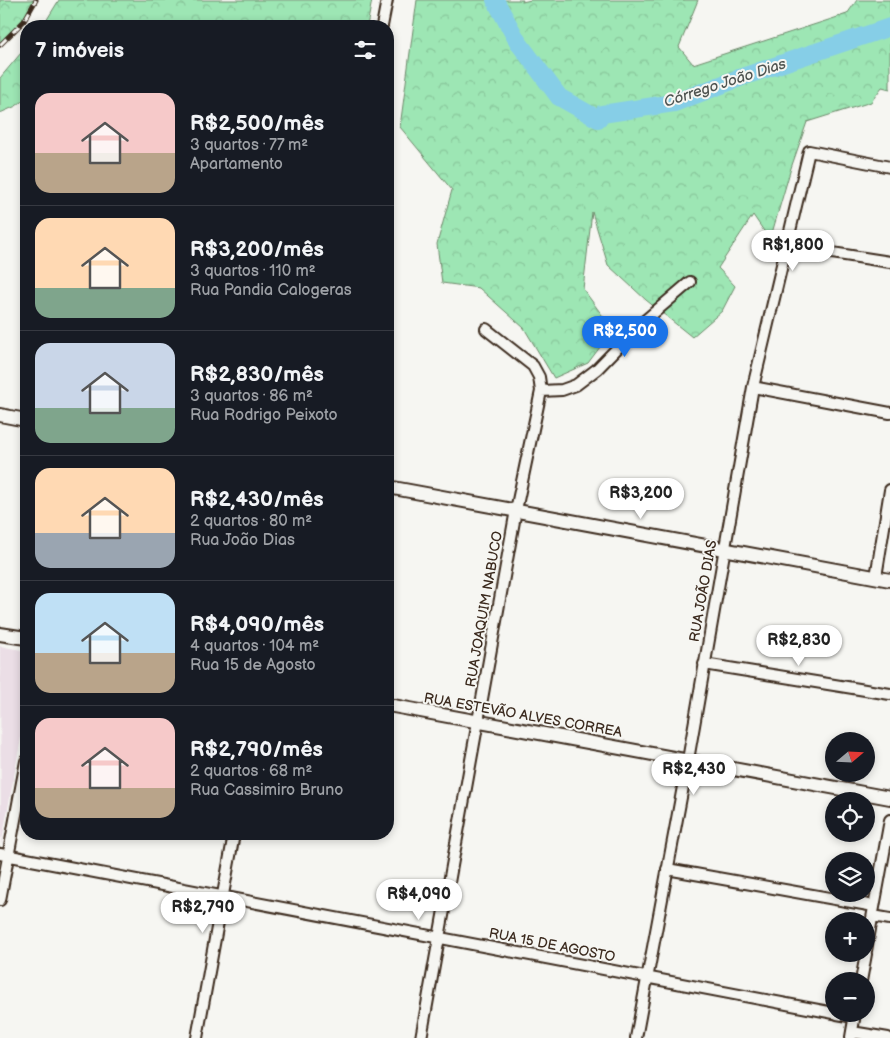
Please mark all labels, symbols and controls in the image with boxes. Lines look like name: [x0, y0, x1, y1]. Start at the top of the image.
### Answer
icon: filters: [351, 36, 379, 64]
text: 7 imóveis: [35, 38, 124, 63]
water label: Córrego João Dias: [662, 54, 789, 112]
text: R$2,500/mês: [190, 111, 324, 136]
icon: home: [75, 113, 135, 173]
text: 3 quartos · 77 m²: [190, 136, 308, 155]
text: Apartamento: [190, 155, 283, 174]
pin: R$1,800: [747, 230, 839, 272]
text: R$1,800: [762, 236, 824, 255]
text: R$3,200/mês: [190, 237, 324, 262]
icon: home: [75, 238, 135, 298]
text: 3 quartos · 110 m²: [190, 262, 316, 281]
text: Rua Pandia Calogeras: [190, 281, 352, 300]
pin: R$2,500: [579, 316, 671, 358]
text: R$2,500: [593, 322, 657, 341]
text: R$2,830/mês: [190, 362, 324, 387]
icon: home: [75, 363, 135, 423]
text: 3 quartos · 86 m²: [190, 387, 313, 406]
text: Rua Rodrigo Peixoto: [190, 406, 338, 425]
pin: R$3,200: [595, 478, 687, 520]
text: R$3,200: [609, 484, 673, 503]
text: R$2,430/mês: [190, 487, 324, 512]
icon: home: [75, 488, 135, 548]
text: 2 quartos · 80 m²: [190, 512, 312, 531]
street label: RUA JOAQUIM NABUCO: [462, 529, 506, 688]
text: Rua João Dias: [190, 531, 295, 550]
street label: RUA JOÃO DIAS: [685, 539, 720, 643]
text: R$4,090/mês: [190, 612, 324, 637]
icon: home: [75, 613, 135, 673]
pin: R$2,830: [753, 624, 845, 667]
text: R$2,830: [767, 631, 831, 650]
text: 4 quartos · 104 m²: [190, 637, 319, 656]
text: Rua 15 de Agosto: [190, 656, 316, 675]
street label: RUA ESTEVÃO ALVES CORREA: [423, 688, 624, 741]
north arrow: [825, 732, 875, 782]
map controls: [825, 732, 875, 1022]
text: R$2,790/mês: [190, 737, 323, 762]
icon: home: [75, 738, 135, 798]
pin: R$2,430: [648, 754, 740, 796]
text: R$2,430: [662, 760, 726, 779]
text: 2 quartos · 68 m²: [190, 762, 312, 781]
text: Rua Cassimiro Bruno: [190, 781, 343, 800]
button: locate: [825, 792, 875, 842]
button: layers: [825, 852, 875, 902]
pin: R$4,090: [373, 878, 465, 921]
text: R$4,090: [387, 885, 451, 904]
pin: R$2,790: [157, 892, 249, 934]
text: R$2,790: [172, 898, 234, 917]
button: +: [825, 912, 875, 962]
street label: RUA 15 DE AGOSTO: [487, 924, 617, 966]
button: −: [825, 972, 875, 1022]

